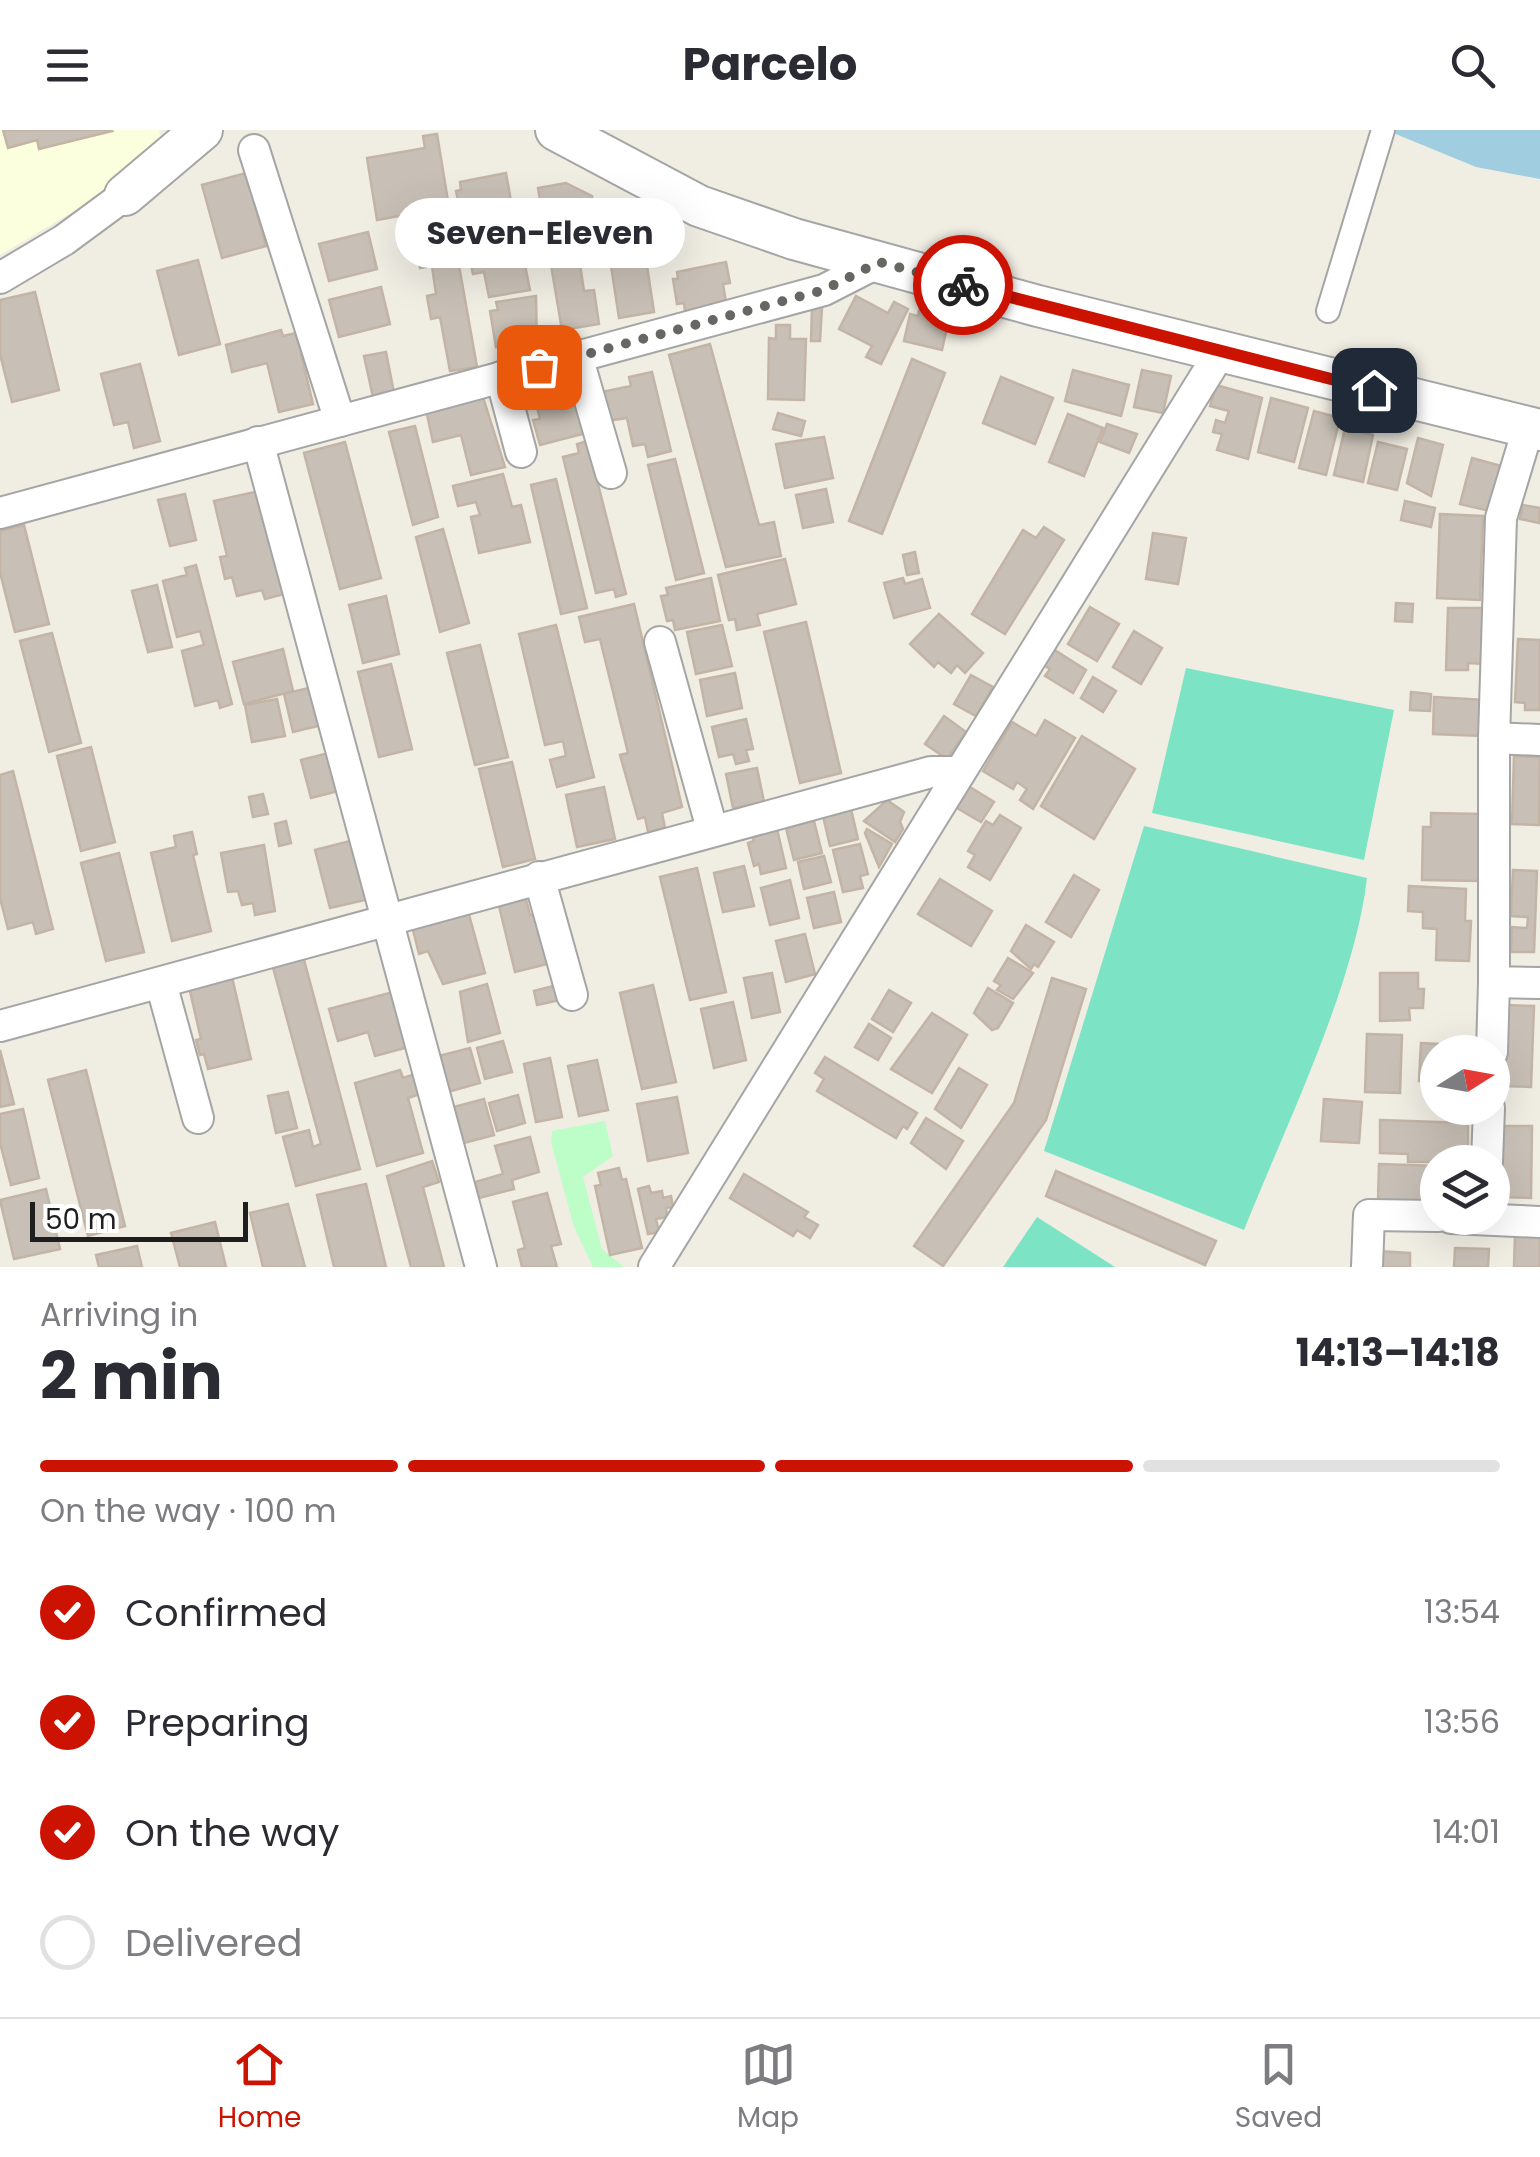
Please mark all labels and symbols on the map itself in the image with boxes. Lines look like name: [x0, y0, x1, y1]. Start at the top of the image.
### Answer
callout: Seven-Eleven: [394, 197, 684, 267]
courier: [913, 235, 1013, 335]
pin: [497, 325, 582, 410]
pin: [1332, 348, 1417, 433]
north arrow: [1420, 1035, 1510, 1125]
scale bar: [30, 1197, 248, 1242]

